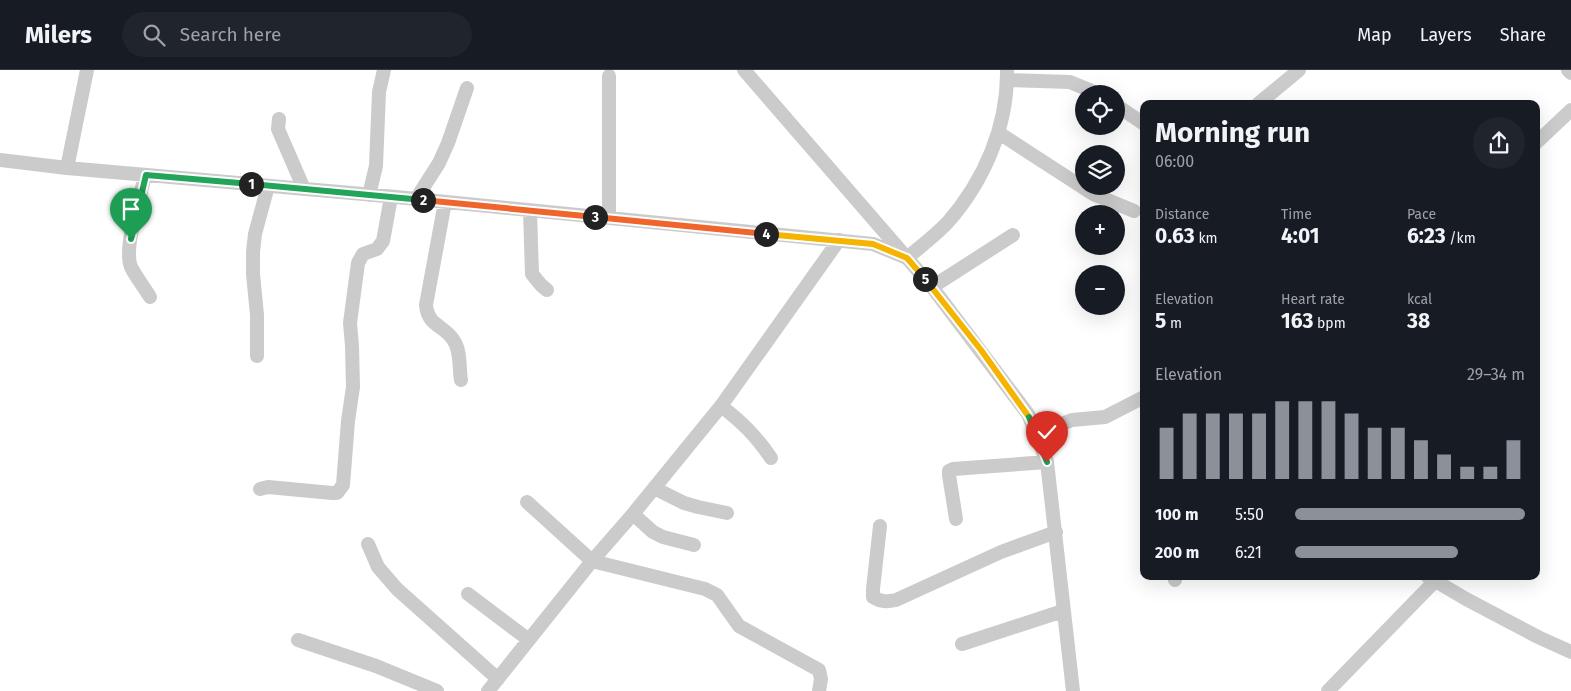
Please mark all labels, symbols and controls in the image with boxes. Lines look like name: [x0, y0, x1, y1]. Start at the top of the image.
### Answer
search box: [122, 12, 472, 57]
text: Milers: [25, 21, 92, 49]
icon: search: [140, 21, 168, 49]
text: Search here: [180, 23, 281, 46]
text: Map: [1357, 24, 1392, 46]
text: Layers: [1420, 24, 1472, 46]
text: Share: [1500, 24, 1546, 46]
map controls: [1075, 85, 1125, 315]
button: locate: [1075, 85, 1125, 135]
text: Morning run: [1155, 116, 1310, 149]
button: share: [1473, 117, 1525, 169]
button: layers: [1075, 145, 1125, 195]
text: 06:00: [1155, 152, 1194, 171]
pin: 1: [238, 172, 264, 196]
text: 1: [248, 176, 255, 193]
pin: [110, 188, 152, 239]
pin: 2: [410, 188, 436, 212]
text: 2: [420, 192, 427, 209]
icon: arrive: [117, 195, 145, 223]
pin: 3: [582, 204, 608, 230]
button: +: [1075, 205, 1125, 255]
text: Distance: [1155, 206, 1209, 223]
text: Time: [1281, 206, 1312, 223]
text: Pace: [1407, 206, 1436, 223]
text: 3: [592, 209, 599, 226]
pin: 4: [754, 222, 778, 246]
text: 0.63: [1155, 223, 1195, 249]
text: 4:01: [1281, 223, 1319, 249]
text: 6:23: [1407, 223, 1446, 249]
text: 4: [763, 226, 770, 243]
text: km: [1195, 230, 1218, 247]
text: /km: [1446, 230, 1476, 247]
button: −: [1075, 265, 1125, 315]
pin: 5: [912, 266, 938, 292]
text: 5: [922, 271, 929, 288]
text: Elevation: [1155, 291, 1214, 308]
text: Heart rate: [1281, 291, 1345, 308]
text: kcal: [1407, 291, 1432, 308]
text: 5: [1155, 308, 1166, 334]
text: 163: [1281, 308, 1313, 334]
text: 38: [1407, 308, 1430, 334]
text: m: [1166, 315, 1182, 332]
text: bpm: [1313, 315, 1346, 332]
text: Elevation: [1155, 365, 1222, 384]
text: 29–34 m: [1467, 365, 1525, 384]
pin: [1026, 411, 1068, 462]
icon: check: [1033, 418, 1061, 446]
text: 100 m: [1155, 505, 1198, 524]
text: 5:50: [1235, 505, 1264, 524]
text: 200 m: [1155, 543, 1199, 562]
text: 6:21: [1235, 543, 1262, 562]

